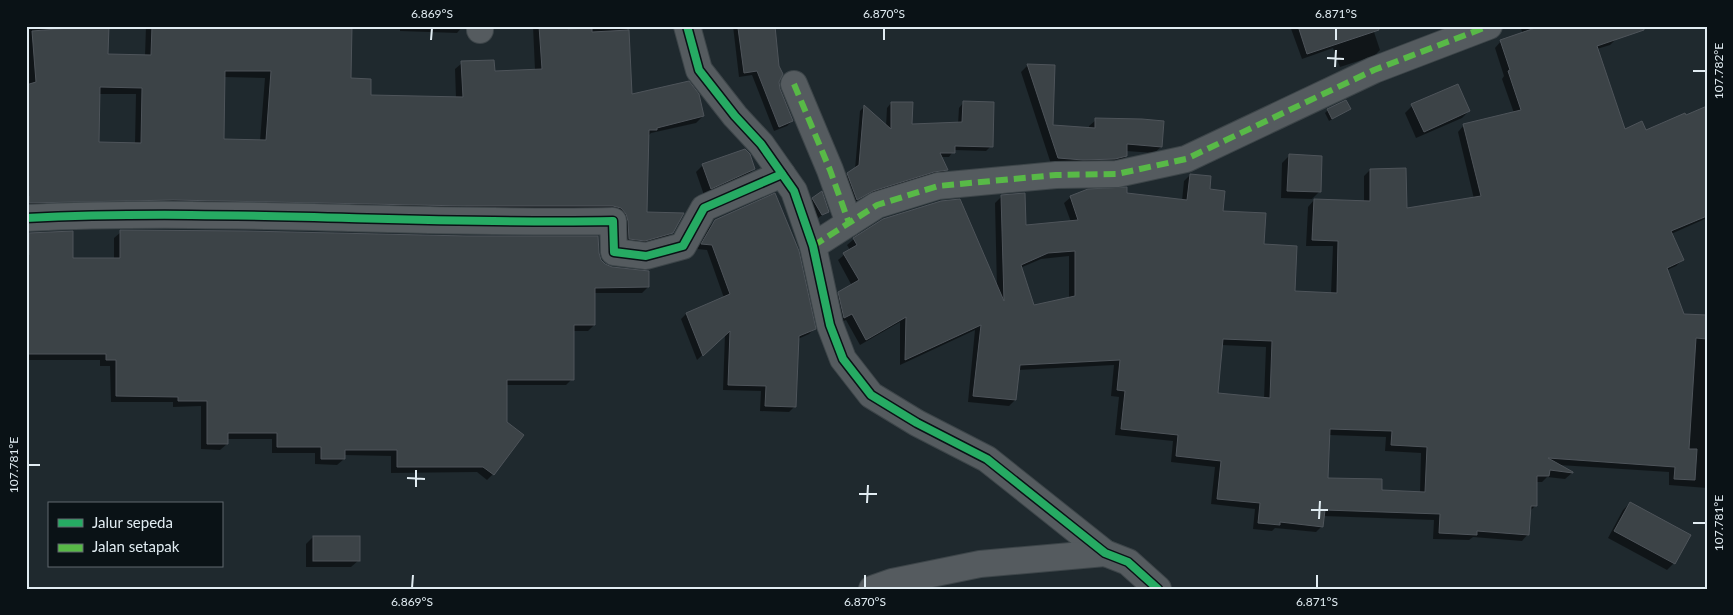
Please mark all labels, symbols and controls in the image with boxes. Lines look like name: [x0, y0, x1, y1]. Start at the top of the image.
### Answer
text: 6.869°S: [411, 6, 453, 21]
text: 6.870°S: [863, 6, 905, 21]
text: 6.871°S: [1315, 6, 1357, 21]
text: 107.782°E: [1711, 43, 1726, 99]
text: 107.781°E: [6, 437, 21, 493]
text: 107.781°E: [1711, 495, 1726, 551]
legend: [48, 502, 222, 568]
text: Jalur sepeda: [92, 513, 173, 531]
text: Jalan setapak: [92, 537, 180, 555]
text: 6.869°S: [391, 594, 433, 609]
text: 6.870°S: [844, 594, 886, 609]
text: 6.871°S: [1296, 594, 1338, 609]

